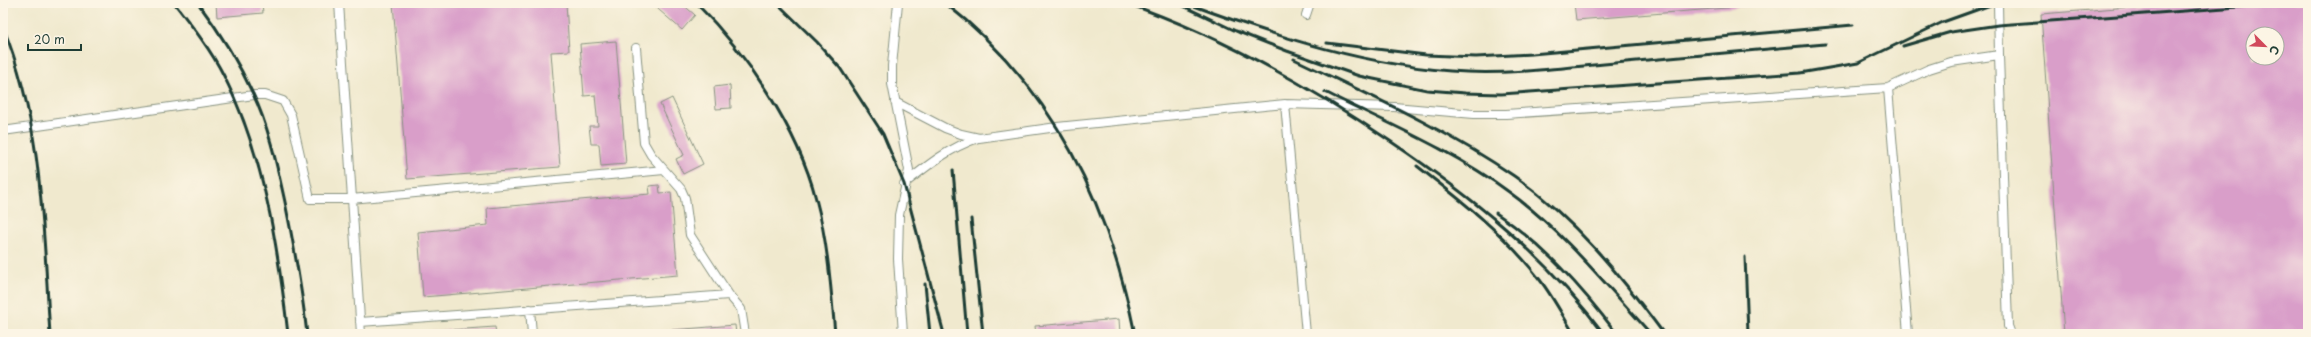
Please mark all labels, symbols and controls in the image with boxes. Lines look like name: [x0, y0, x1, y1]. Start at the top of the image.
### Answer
scale bar: [28, 26, 81, 52]
north arrow: [2245, 26, 2285, 66]
text: 20 m: [34, 30, 65, 48]
text: С: [2265, 43, 2284, 58]

